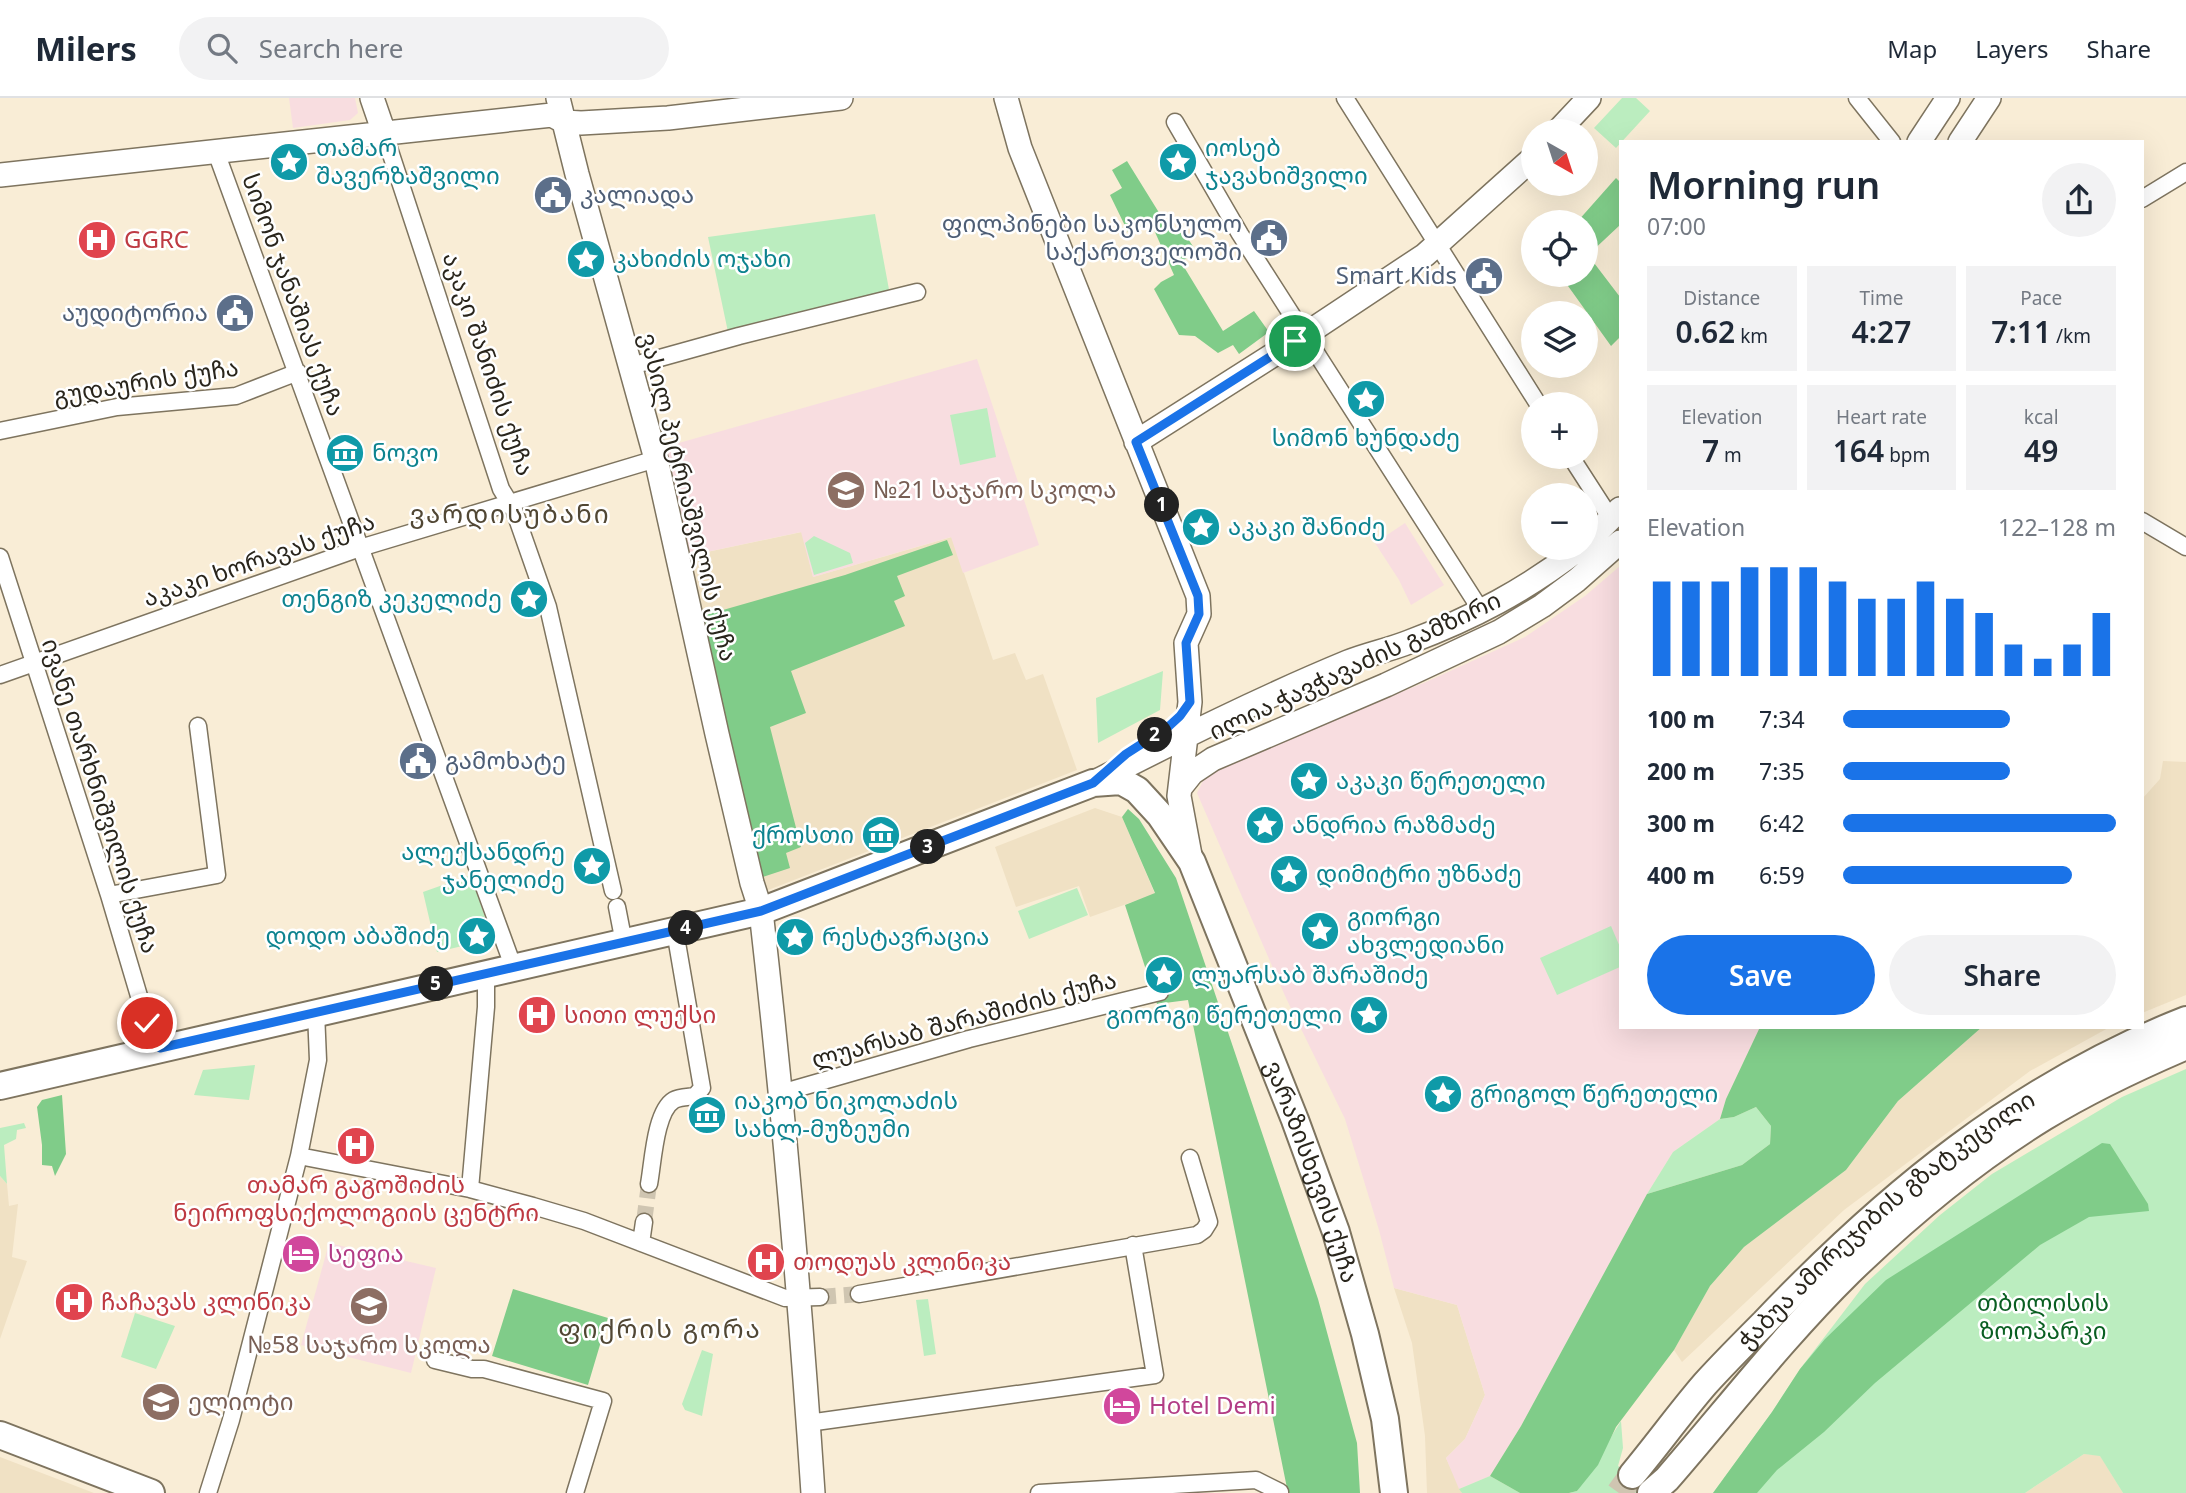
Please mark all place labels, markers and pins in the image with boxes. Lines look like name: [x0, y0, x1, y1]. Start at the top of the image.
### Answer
place label: თამარ შავერზაშვილი: [316, 130, 500, 191]
place label: იოსებ ჯავახიშვილი: [1205, 130, 1368, 191]
place icon: თამარ შავერზაშვილი: [268, 141, 310, 183]
place icon: იოსებ ჯავახიშვილი: [1157, 141, 1199, 183]
public building icon: კალიადა: [532, 174, 574, 216]
place label: კალიადა: [580, 177, 694, 210]
place label: ფილპინები საკონსულო საქართველოში: [942, 206, 1242, 267]
public building icon: ფილპინები საკონსულო საქართველოში: [1248, 217, 1290, 259]
hospital icon: GGRC: [76, 219, 118, 261]
place label: GGRC: [124, 222, 189, 255]
place icon: კახიძის ოჯახი: [565, 238, 607, 280]
place label: კახიძის ოჯახი: [613, 241, 791, 274]
public building icon: Smart Kids: [1463, 255, 1505, 297]
place label: Smart Kids: [1336, 258, 1457, 291]
public building icon: აუდიტორია: [214, 292, 256, 334]
place label: აუდიტორია: [62, 295, 208, 328]
pin: [1265, 311, 1325, 371]
place icon: სიმონ ხუნდაძე: [1345, 378, 1387, 420]
place label: სიმონ ხუნდაძე: [1272, 420, 1460, 453]
museum icon: ნოვო: [324, 432, 366, 474]
place label: ნოვო: [372, 435, 439, 468]
school or university icon: №21 საჯარო სკოლა: [825, 469, 867, 511]
place label: №21 საჯარო სკოლა: [873, 472, 1116, 505]
pin: 1: [1144, 488, 1180, 522]
place icon: აკაკი შანიძე: [1180, 506, 1222, 548]
place label: აკაკი შანიძე: [1228, 509, 1386, 542]
place icon: თენგიზ კეკელიძე: [508, 578, 550, 620]
place label: თენგიზ კეკელიძე: [281, 581, 502, 614]
pin: 2: [1138, 718, 1172, 752]
public building icon: გამოხატე: [397, 740, 439, 782]
place label: გამოხატე: [445, 743, 566, 776]
place icon: აკაკი წერეთელი: [1288, 760, 1330, 802]
place label: აკაკი წერეთელი: [1336, 763, 1546, 796]
place icon: ანდრია რაზმაძე: [1244, 804, 1286, 846]
place label: ანდრია რაზმაძე: [1292, 807, 1496, 840]
museum icon: ქროსთი: [860, 814, 902, 856]
place label: ქროსთი: [752, 817, 854, 850]
pin: 3: [911, 830, 946, 864]
place label: ალექსანდრე ჯანელიძე: [401, 834, 565, 895]
place icon: ალექსანდრე ჯანელიძე: [571, 845, 613, 887]
place icon: დიმიტრი უზნაძე: [1268, 853, 1310, 895]
place label: დიმიტრი უზნაძე: [1316, 856, 1522, 889]
place label: გიორგი ახვლედიანი: [1347, 899, 1505, 960]
pin: 4: [668, 910, 704, 946]
place icon: გიორგი ახვლედიანი: [1299, 910, 1341, 952]
place icon: დოდო აბაშიძე: [456, 915, 498, 957]
place icon: რესტავრაცია: [774, 916, 816, 958]
place label: დოდო აბაშიძე: [266, 918, 450, 951]
place label: რესტავრაცია: [822, 919, 990, 952]
place icon: ლუარსაბ შარაშიძე: [1143, 954, 1185, 996]
place label: ლუარსაბ შარაშიძე: [1191, 957, 1429, 990]
pin: 5: [418, 966, 453, 1001]
pin: [117, 993, 177, 1053]
hospital icon: სითი ლუქსი: [516, 994, 558, 1036]
place icon: გიორგი წერეთელი: [1348, 994, 1390, 1036]
place label: სითი ლუქსი: [564, 997, 716, 1030]
place label: გიორგი წერეთელი: [1106, 997, 1342, 1030]
place icon: გრიგოლ წერეთელი: [1422, 1073, 1464, 1115]
place label: გრიგოლ წერეთელი: [1470, 1076, 1718, 1109]
place label: იაკობ ნიკოლაძის სახლ-მუზეუმი: [734, 1083, 958, 1144]
museum icon: იაკობ ნიკოლაძის სახლ-მუზეუმი: [686, 1094, 728, 1136]
hospital icon: თამარ გაგოშიძის ნეიროფსიქოლოგიის ცენტრი: [335, 1125, 377, 1167]
place label: თამარ გაგოშიძის ნეიროფსიქოლოგიის ცენტრი: [173, 1167, 539, 1228]
hotel icon: სეფია: [280, 1233, 322, 1275]
place label: სეფია: [328, 1236, 404, 1269]
hospital icon: თოდუას კლინიკა: [745, 1241, 787, 1283]
place label: თოდუას კლინიკა: [793, 1244, 1011, 1277]
hospital icon: ჩაჩავას კლინიკა: [53, 1281, 95, 1323]
place label: ჩაჩავას კლინიკა: [101, 1284, 311, 1317]
school or university icon: №58 საჯარო სკოლა: [348, 1285, 390, 1327]
place label: №58 საჯარო სკოლა: [247, 1327, 491, 1360]
school or university icon: ელიოტი: [140, 1381, 182, 1423]
place label: ელიოტი: [188, 1384, 294, 1417]
hotel icon: Hotel Demi: [1101, 1385, 1143, 1427]
place label: Hotel Demi: [1149, 1388, 1276, 1421]

